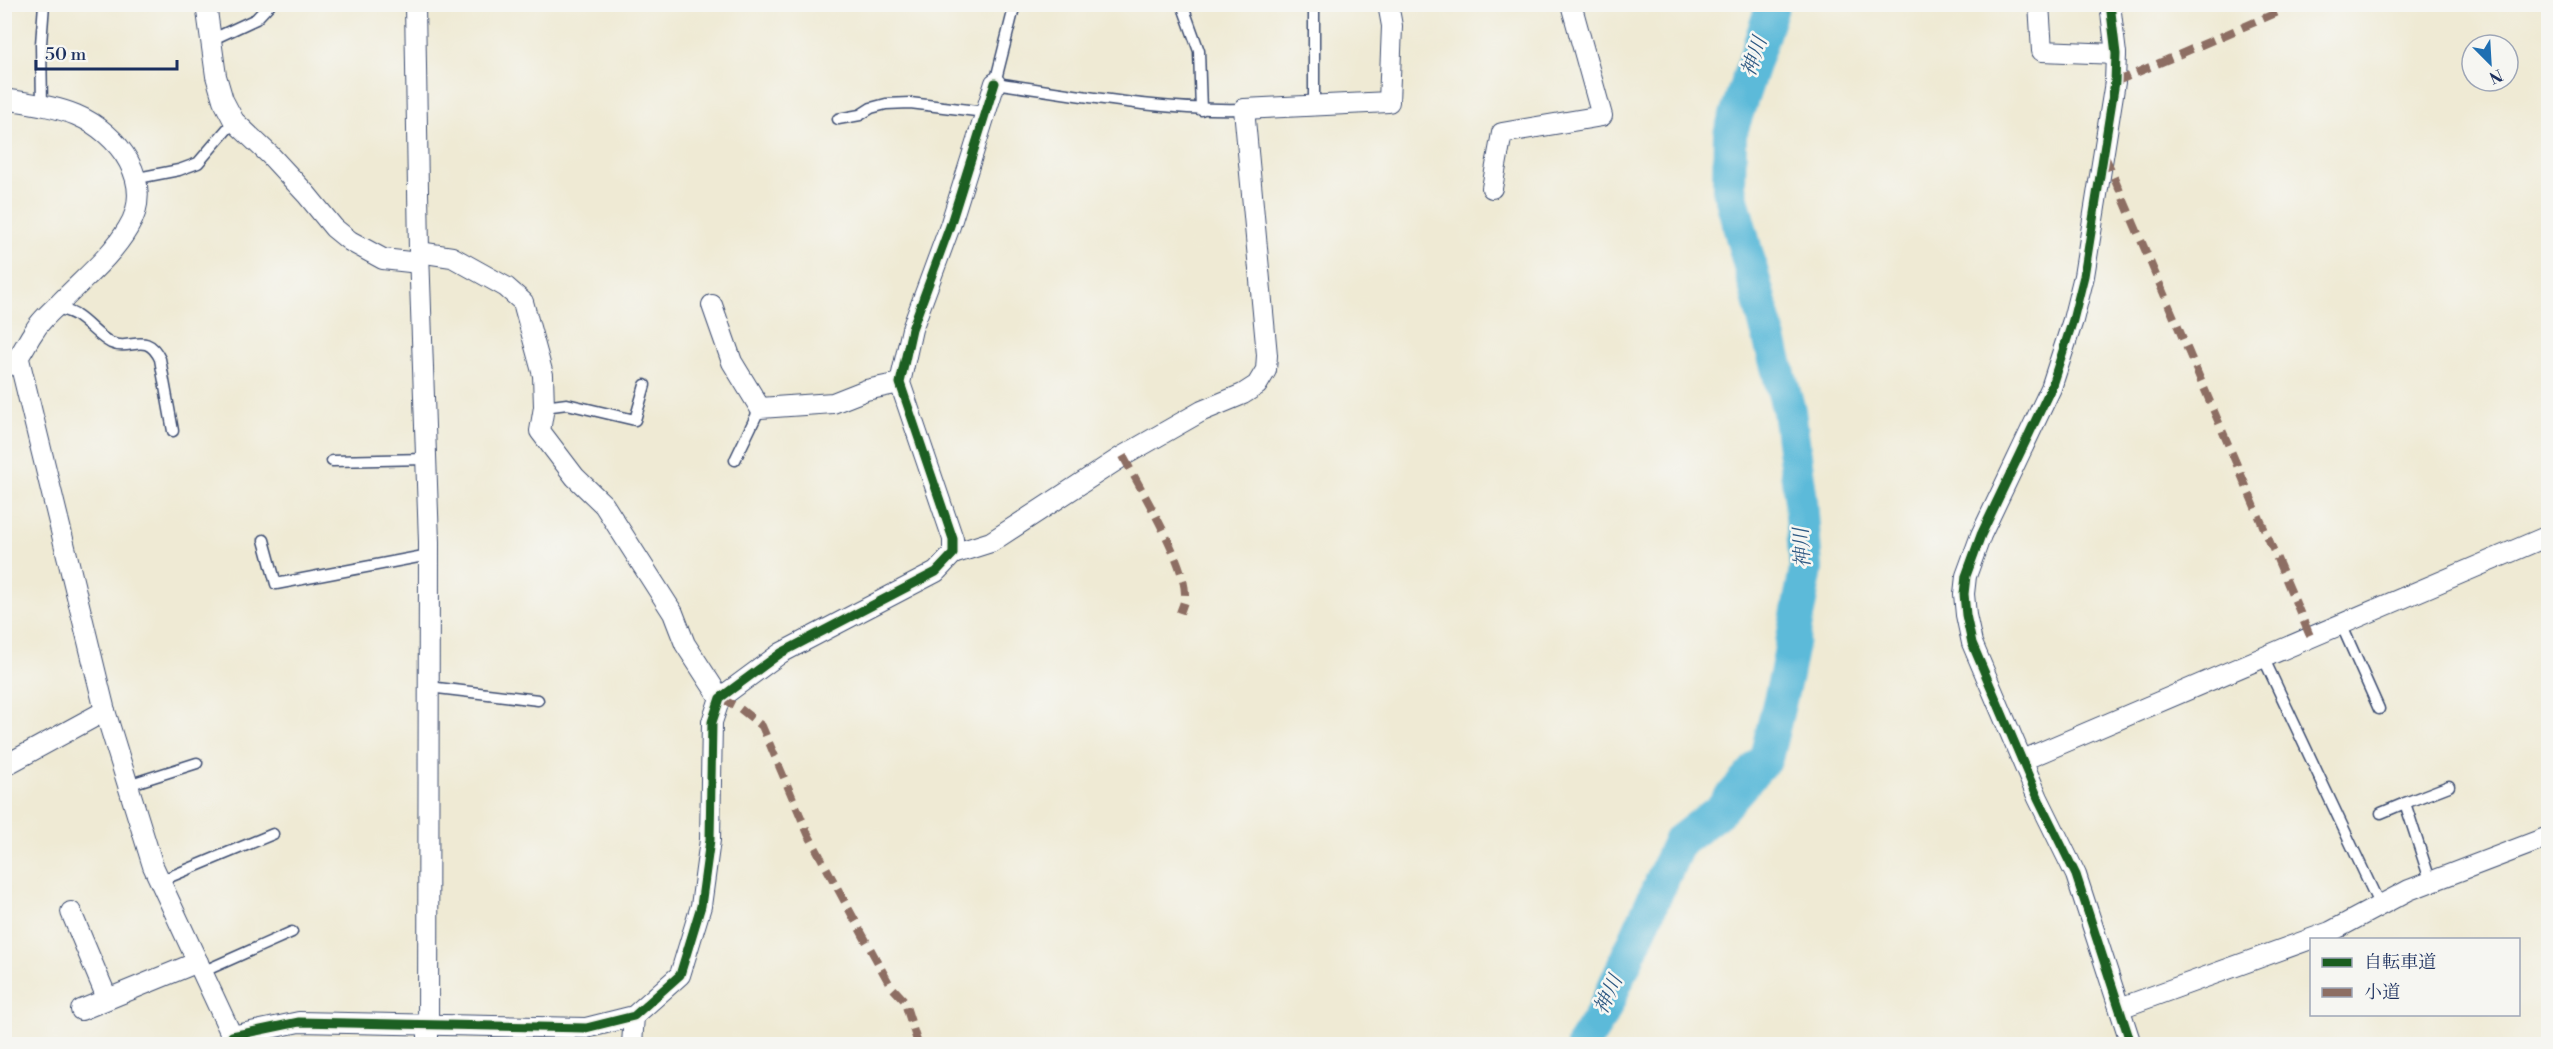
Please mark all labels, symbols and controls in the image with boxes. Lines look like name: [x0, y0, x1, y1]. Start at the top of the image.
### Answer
water label: 神川: [1737, 32, 1774, 80]
scale bar: [36, 33, 177, 71]
north arrow: [2460, 33, 2520, 93]
text: 50 m: [45, 43, 87, 66]
text: N: [2486, 64, 2506, 88]
water label: 神川: [1789, 525, 1817, 569]
legend: [2310, 938, 2520, 1016]
text: 自転車道: [2364, 951, 2436, 974]
water label: 神川: [1589, 970, 1630, 1018]
text: 小道: [2364, 981, 2400, 1004]

